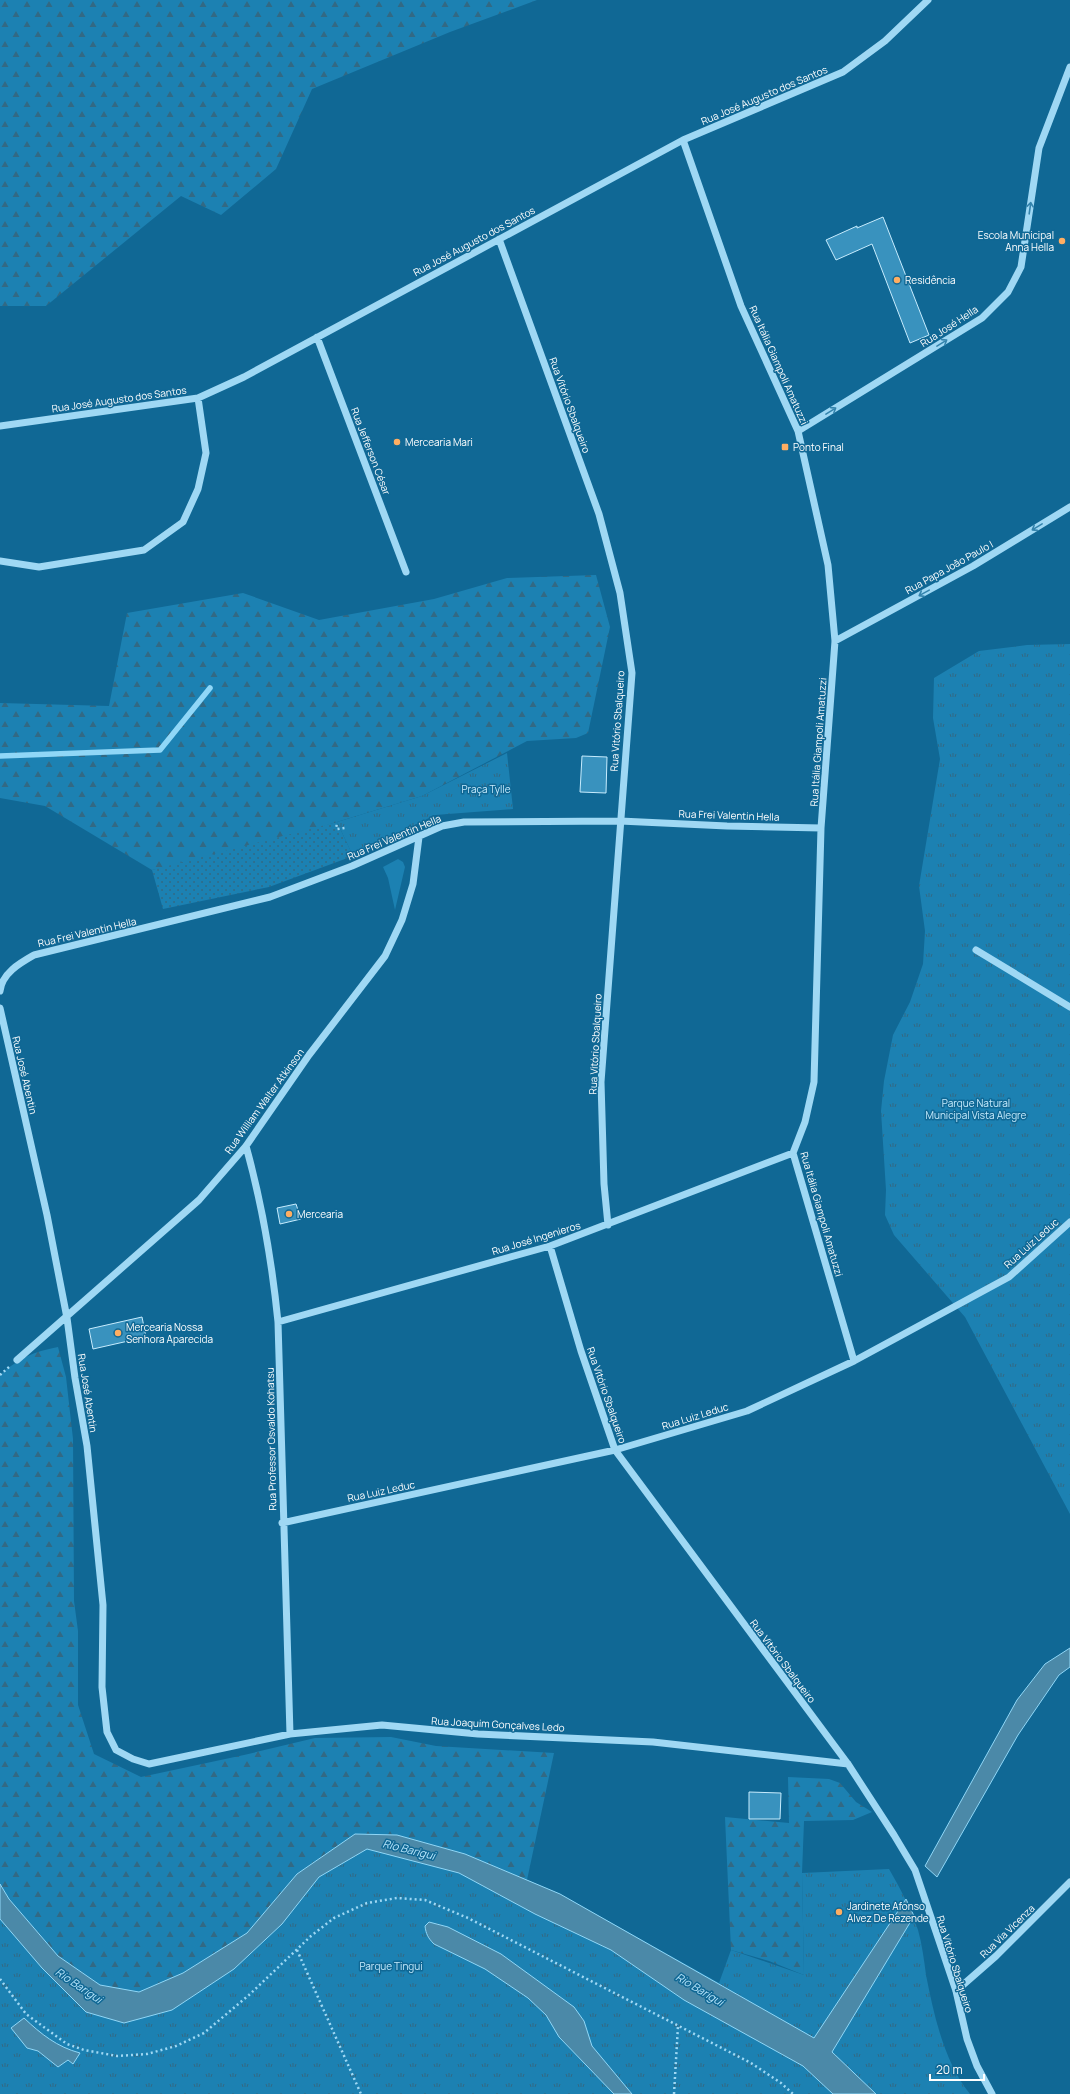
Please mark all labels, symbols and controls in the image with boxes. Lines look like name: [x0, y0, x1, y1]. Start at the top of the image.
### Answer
street label: Rua José Augusto dos Santos: [699, 62, 829, 128]
one-way arrow: [1026, 202, 1034, 215]
street label: Rua José Augusto dos Santos: [411, 203, 537, 279]
place label: Escola Municipal Anna Hella: [978, 228, 1054, 254]
marker: Escola Municipal Anna Hella: [1057, 236, 1067, 246]
place label: Residência: [905, 273, 956, 287]
marker: Residência: [892, 275, 902, 285]
street label: Rua José Hella: [917, 302, 981, 350]
street label: Rua Itália Giampoli Amatuzzi: [746, 303, 812, 427]
one-way arrow: [936, 339, 947, 347]
street label: Rua Vitório Sbalqueiro: [546, 355, 594, 455]
street label: Rua José Augusto dos Santos: [51, 383, 187, 415]
street label: Rua Jefferson César: [348, 405, 394, 497]
one-way arrow: [825, 407, 836, 415]
place label: Mercearia Mari: [405, 435, 473, 449]
marker: Mercearia Mari: [392, 437, 402, 447]
place label: Ponto Final: [793, 440, 844, 454]
marker: Ponto Final: [780, 442, 790, 452]
one-way arrow: [1031, 524, 1043, 532]
street label: Rua Papa João Paulo I: [903, 537, 995, 597]
one-way arrow: [919, 589, 931, 597]
street label: Rua Vitório Sbalqueiro: [606, 670, 628, 772]
street label: Rua Itália Giampoli Amatuzzi: [807, 677, 829, 807]
park label: Praça Tylle: [461, 782, 511, 796]
street label: Rua Frei Valentin Hella: [678, 806, 780, 824]
street label: Rua Frei Valentin Hella: [345, 811, 443, 863]
street label: Rua Frei Valentin Hella: [36, 914, 138, 950]
street label: Rua Vitório Sbalqueiro: [585, 993, 605, 1095]
street label: Rua José Abentin: [9, 1035, 41, 1115]
street label: Rua William Walter Atkinson: [221, 1046, 307, 1156]
park label: Parque Natural Municipal Vista Alegre: [926, 1096, 1027, 1122]
street label: Rua Itália Giampoli Amatuzzi: [797, 1150, 847, 1278]
place label: Mercearia: [297, 1207, 343, 1221]
marker: Mercearia: [284, 1209, 294, 1219]
street label: Rua Luiz Leduc: [1001, 1214, 1062, 1271]
street label: Rua José Ingenieros: [490, 1218, 582, 1258]
place label: Mercearia Nossa Senhora Aparecida: [126, 1320, 213, 1346]
marker: Mercearia Nossa Senhora Aparecida: [113, 1328, 123, 1338]
street label: Rua Vitório Sbalqueiro: [584, 1345, 630, 1445]
street label: Rua José Abentin: [75, 1353, 101, 1433]
street label: Rua Professor Osvaldo Kohatsu: [263, 1367, 279, 1511]
street label: Rua Luiz Leduc: [660, 1399, 730, 1433]
street label: Rua Luiz Leduc: [346, 1477, 417, 1505]
street label: Rua Vitório Sbalqueiro: [747, 1616, 819, 1706]
street label: Rua Joaquim Gonçalves Ledo: [431, 1714, 565, 1734]
water label: Rio Barigui: [381, 1835, 438, 1863]
place label: Jardinete Afonso Alvez De Rezende: [847, 1899, 929, 1925]
street label: Rua Via Vicenza: [976, 1901, 1038, 1961]
marker: Jardinete Afonso Alvez De Rezende: [834, 1907, 844, 1917]
street label: Rua Vitório Sbalqueiro: [934, 1914, 976, 2014]
park label: Parque Tingui: [359, 1959, 423, 1973]
water label: Rio Barigui: [53, 1964, 106, 2007]
water label: Rio Barigui: [673, 1969, 728, 2010]
scale bar: [930, 2056, 984, 2082]
text: 20 m: [936, 2061, 963, 2078]

